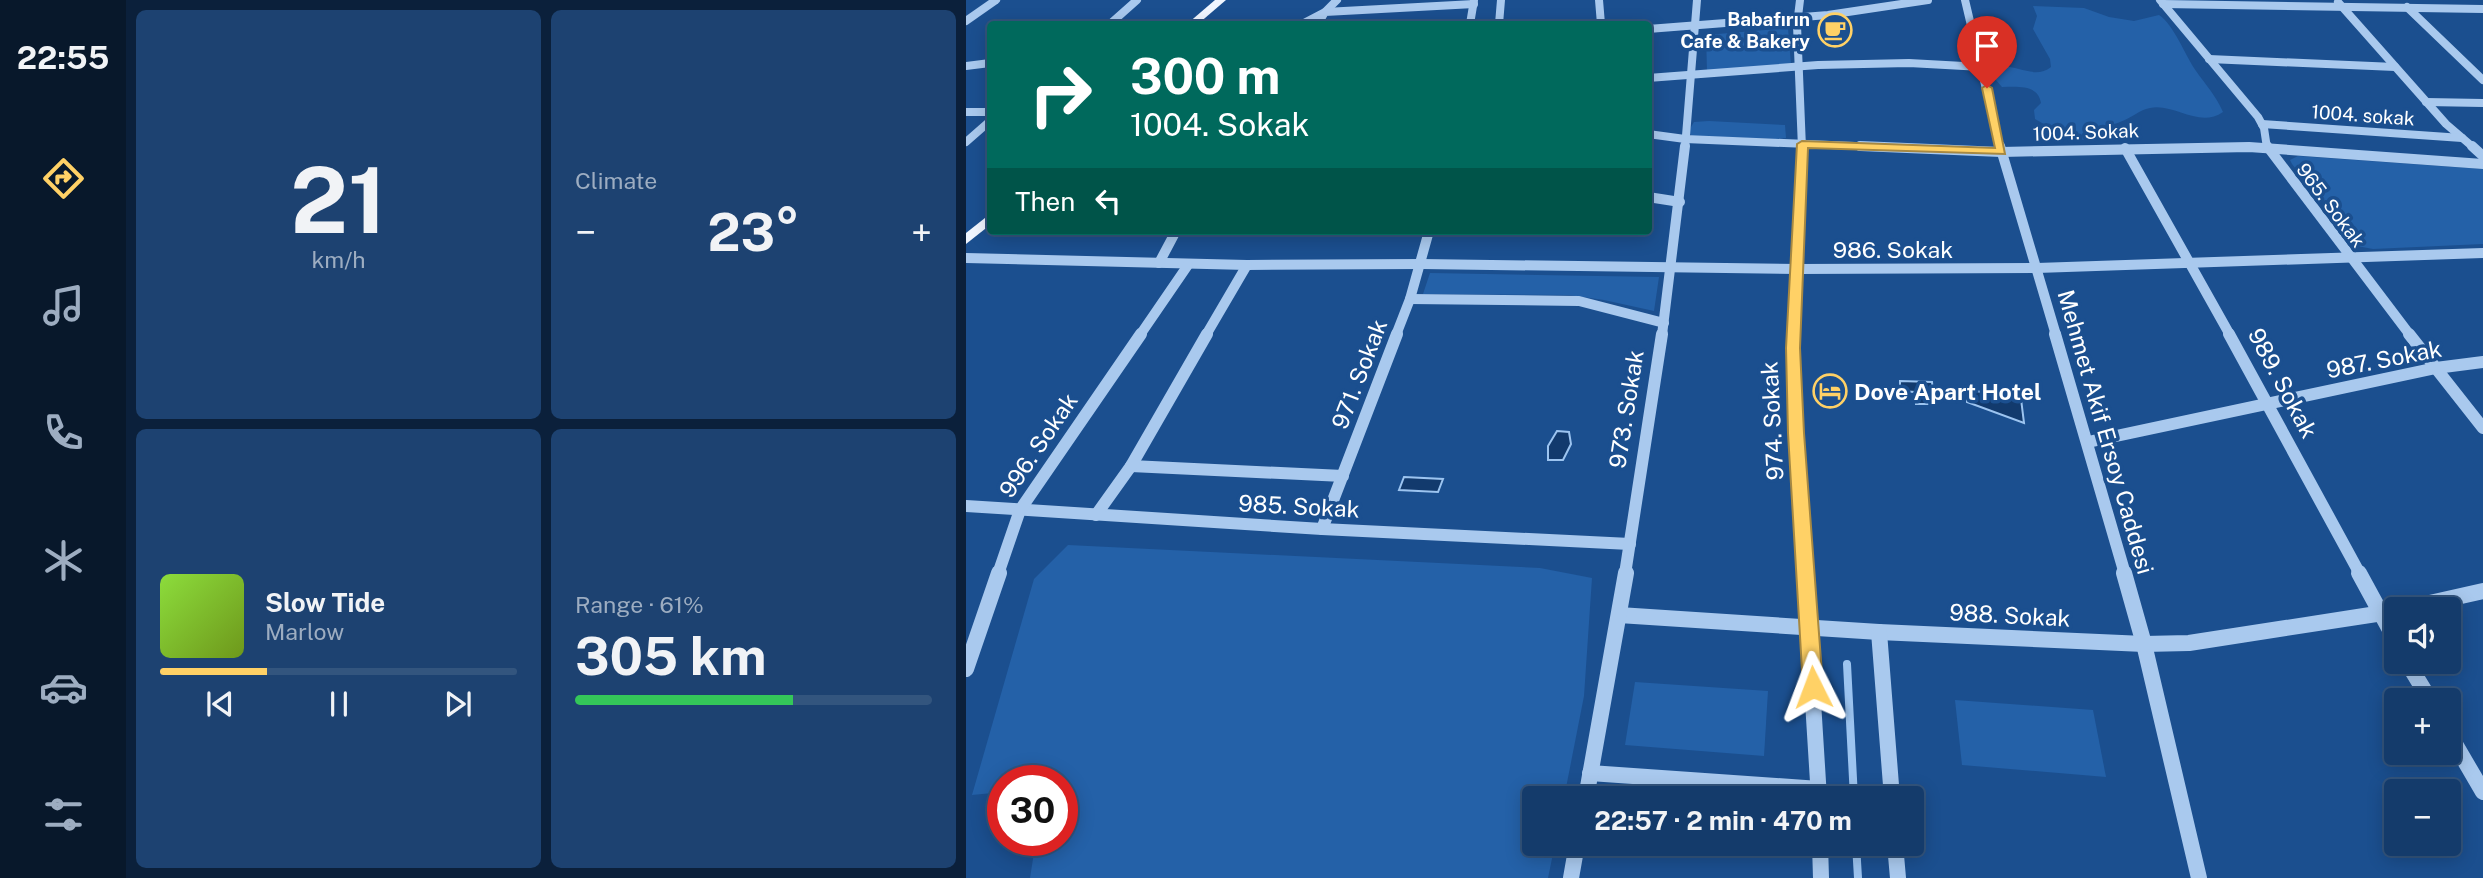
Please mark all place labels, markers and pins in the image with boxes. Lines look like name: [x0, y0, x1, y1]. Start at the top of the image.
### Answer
place label: Babafırın Cafe & Bakery: [1680, 8, 1810, 52]
cafe icon: Babafırın Cafe & Bakery: [1816, 11, 1854, 49]
pin: [1957, 16, 2017, 88]
hotel icon: Dove Apart Hotel: [1811, 372, 1849, 410]
place label: Dove Apart Hotel: [1854, 378, 2041, 405]

